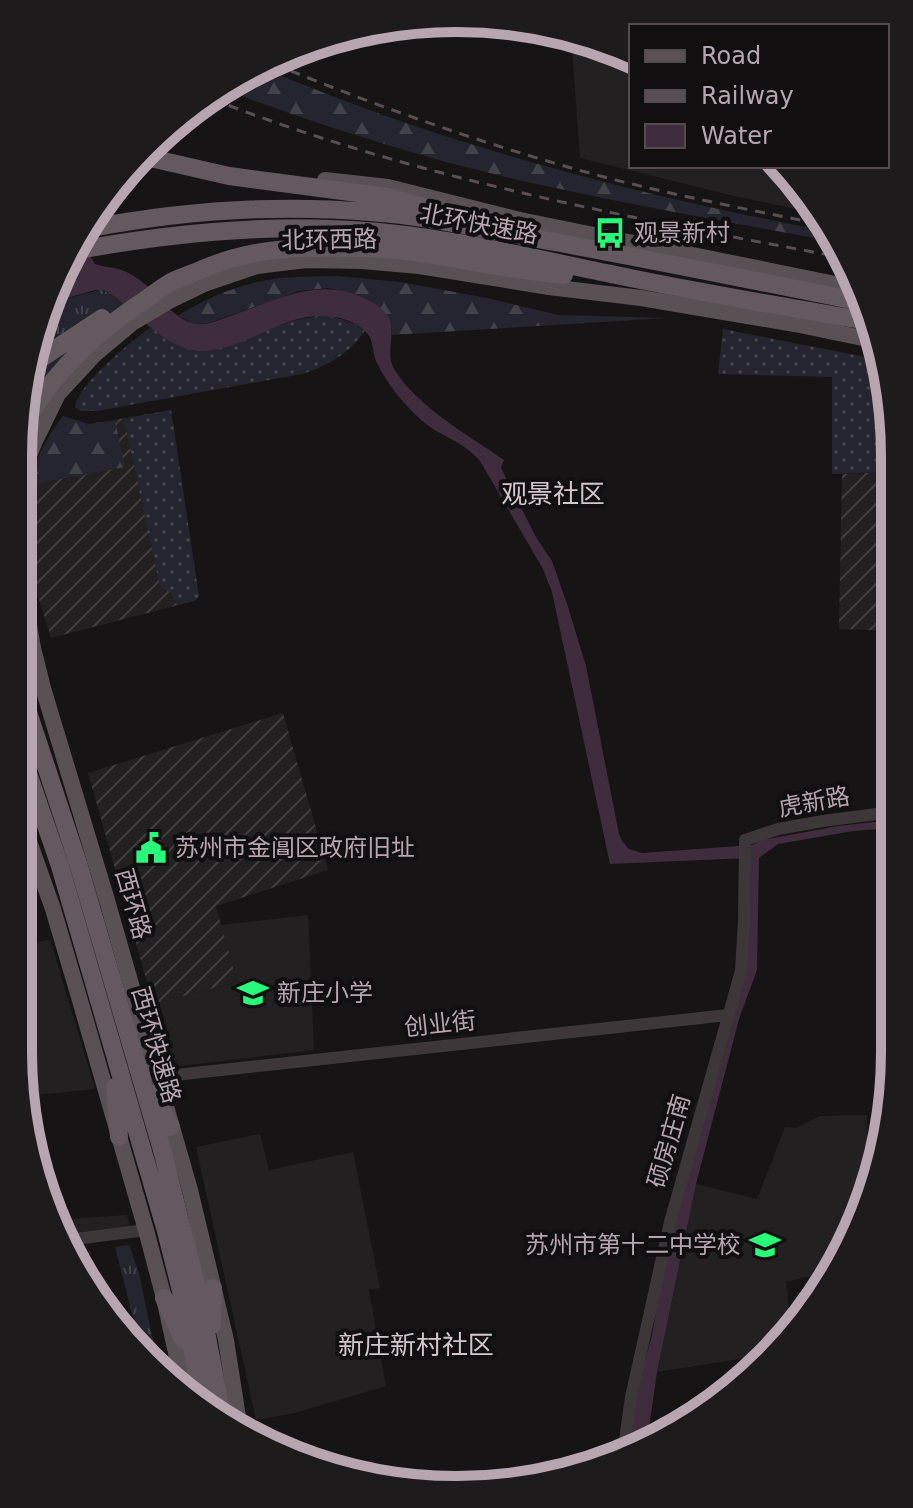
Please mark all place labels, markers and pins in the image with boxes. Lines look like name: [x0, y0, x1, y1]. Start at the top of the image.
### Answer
bus stop icon: 观景新村: [593, 216, 627, 250]
place label: 观景新村: [634, 219, 730, 247]
public building icon: 苏州市金阊区政府旧址: [134, 831, 168, 865]
place label: 苏州市金阊区政府旧址: [175, 834, 415, 862]
school or university icon: 新庄小学: [236, 976, 270, 1010]
place label: 新庄小学: [277, 979, 373, 1007]
school or university icon: 苏州市第十二中学校: [748, 1228, 782, 1262]
place label: 苏州市第十二中学校: [525, 1231, 741, 1259]

